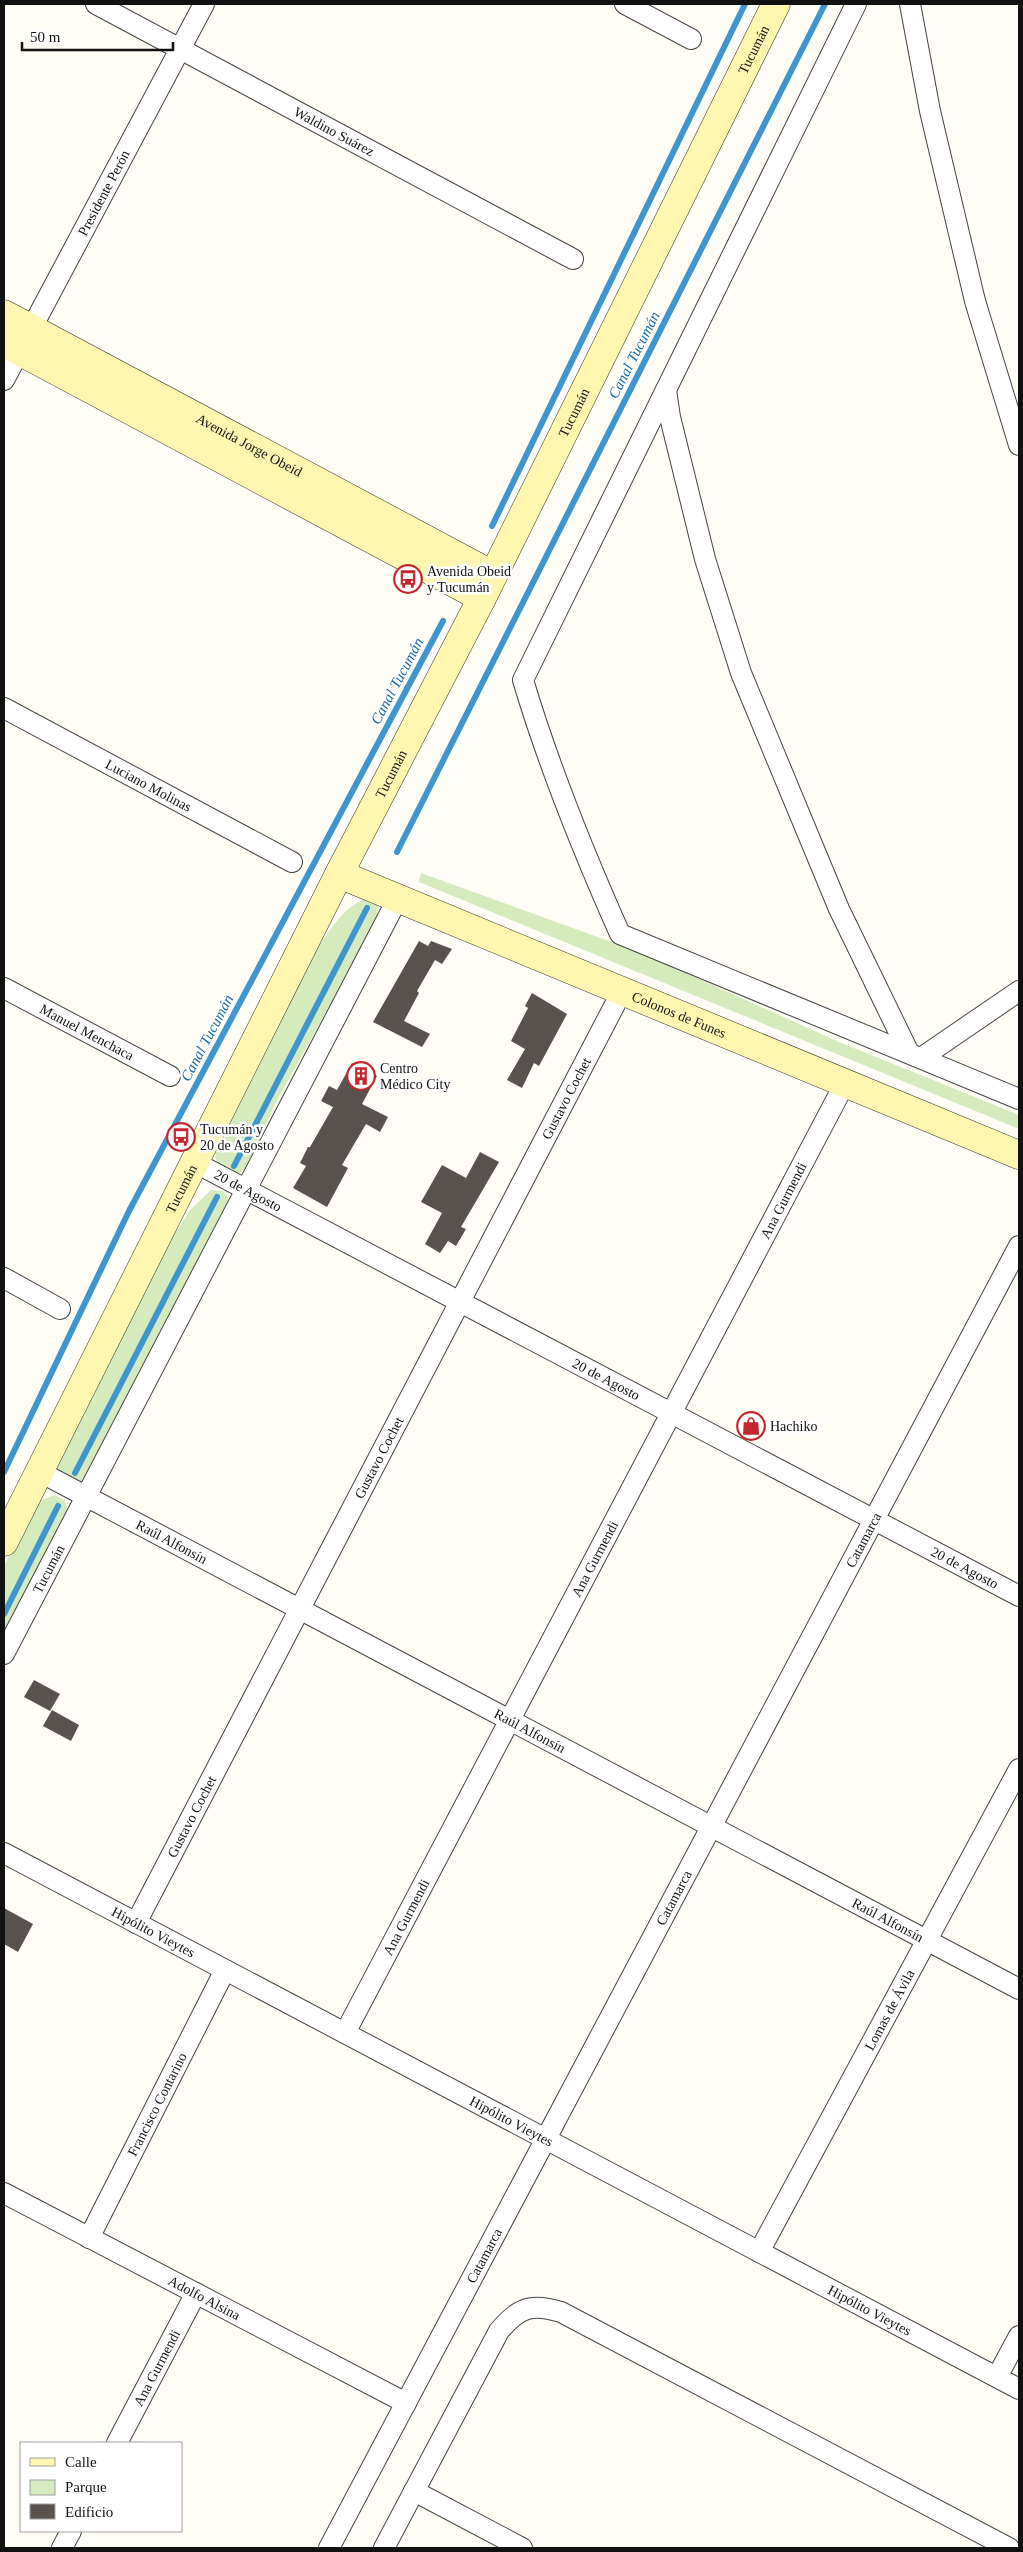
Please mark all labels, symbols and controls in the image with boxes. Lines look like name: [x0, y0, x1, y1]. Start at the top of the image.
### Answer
scale bar: [22, 20, 174, 52]
street label: Tucumán: [735, 23, 772, 76]
text: 50 m: [30, 29, 61, 45]
street label: Waldino Suárez: [291, 104, 377, 159]
street label: Presidente Perón: [75, 148, 132, 238]
water label: Canal Tucumán: [605, 309, 663, 401]
street label: Tucumán: [555, 386, 592, 439]
street label: Avenida Jorge Obeid: [194, 411, 305, 479]
bus stop icon: Avenida Obeid y Tucumán: [393, 564, 423, 594]
place label: Avenida Obeid y Tucumán: [427, 564, 511, 595]
water label: Canal Tucumán: [368, 635, 426, 727]
street label: Tucumán: [372, 747, 410, 801]
street label: Luciano Molinas: [103, 756, 194, 814]
street label: Colonos de Funes: [630, 988, 728, 1041]
water label: Canal Tucumán: [178, 992, 236, 1084]
street label: Manuel Menchaca: [38, 1001, 137, 1063]
street label: Gustavo Cochet: [539, 1055, 593, 1142]
building icon: Centro Médico City: [346, 1061, 376, 1091]
place label: Centro Médico City: [380, 1061, 450, 1092]
bus stop icon: Tucumán y 20 de Agosto: [166, 1122, 196, 1152]
place label: Tucumán y 20 de Agosto: [200, 1122, 274, 1153]
street label: Ana Gurmendi: [757, 1160, 809, 1241]
street label: Tucumán: [163, 1162, 200, 1216]
street label: 20 de Agosto: [212, 1167, 284, 1214]
street label: 20 de Agosto: [570, 1355, 643, 1403]
shop icon: Hachiko: [736, 1411, 766, 1441]
street label: Gustavo Cochet: [351, 1414, 406, 1501]
place label: Hachiko: [770, 1419, 817, 1434]
street label: Catamarca: [843, 1509, 884, 1570]
street label: Raúl Alfonsín: [134, 1517, 210, 1566]
street label: Ana Gurmendi: [569, 1518, 621, 1599]
street label: Tucumán: [30, 1542, 67, 1596]
street label: 20 de Agosto: [929, 1544, 1001, 1591]
street label: Raúl Alfonsín: [492, 1706, 568, 1756]
street label: Gustavo Cochet: [164, 1773, 219, 1860]
street label: Catamarca: [653, 1867, 695, 1928]
street label: Ana Gurmendi: [380, 1876, 432, 1958]
street label: Raúl Alfonsín: [850, 1895, 926, 1945]
street label: Hipólito Vieytes: [109, 1904, 198, 1960]
street label: Lomas de Ávila: [862, 1966, 918, 2053]
street label: Francisco Contarino: [124, 2050, 189, 2158]
street label: Hipólito Vieytes: [467, 2093, 556, 2149]
street label: Catamarca: [463, 2225, 505, 2286]
street label: Adolfo Alsina: [166, 2273, 243, 2323]
street label: Hipólito Vieytes: [826, 2282, 914, 2338]
street label: Ana Gurmendi: [130, 2327, 183, 2408]
legend: [20, 2442, 182, 2532]
text: Calle: [65, 2454, 97, 2470]
text: Parque: [65, 2479, 107, 2495]
text: Edificio: [65, 2504, 113, 2520]

